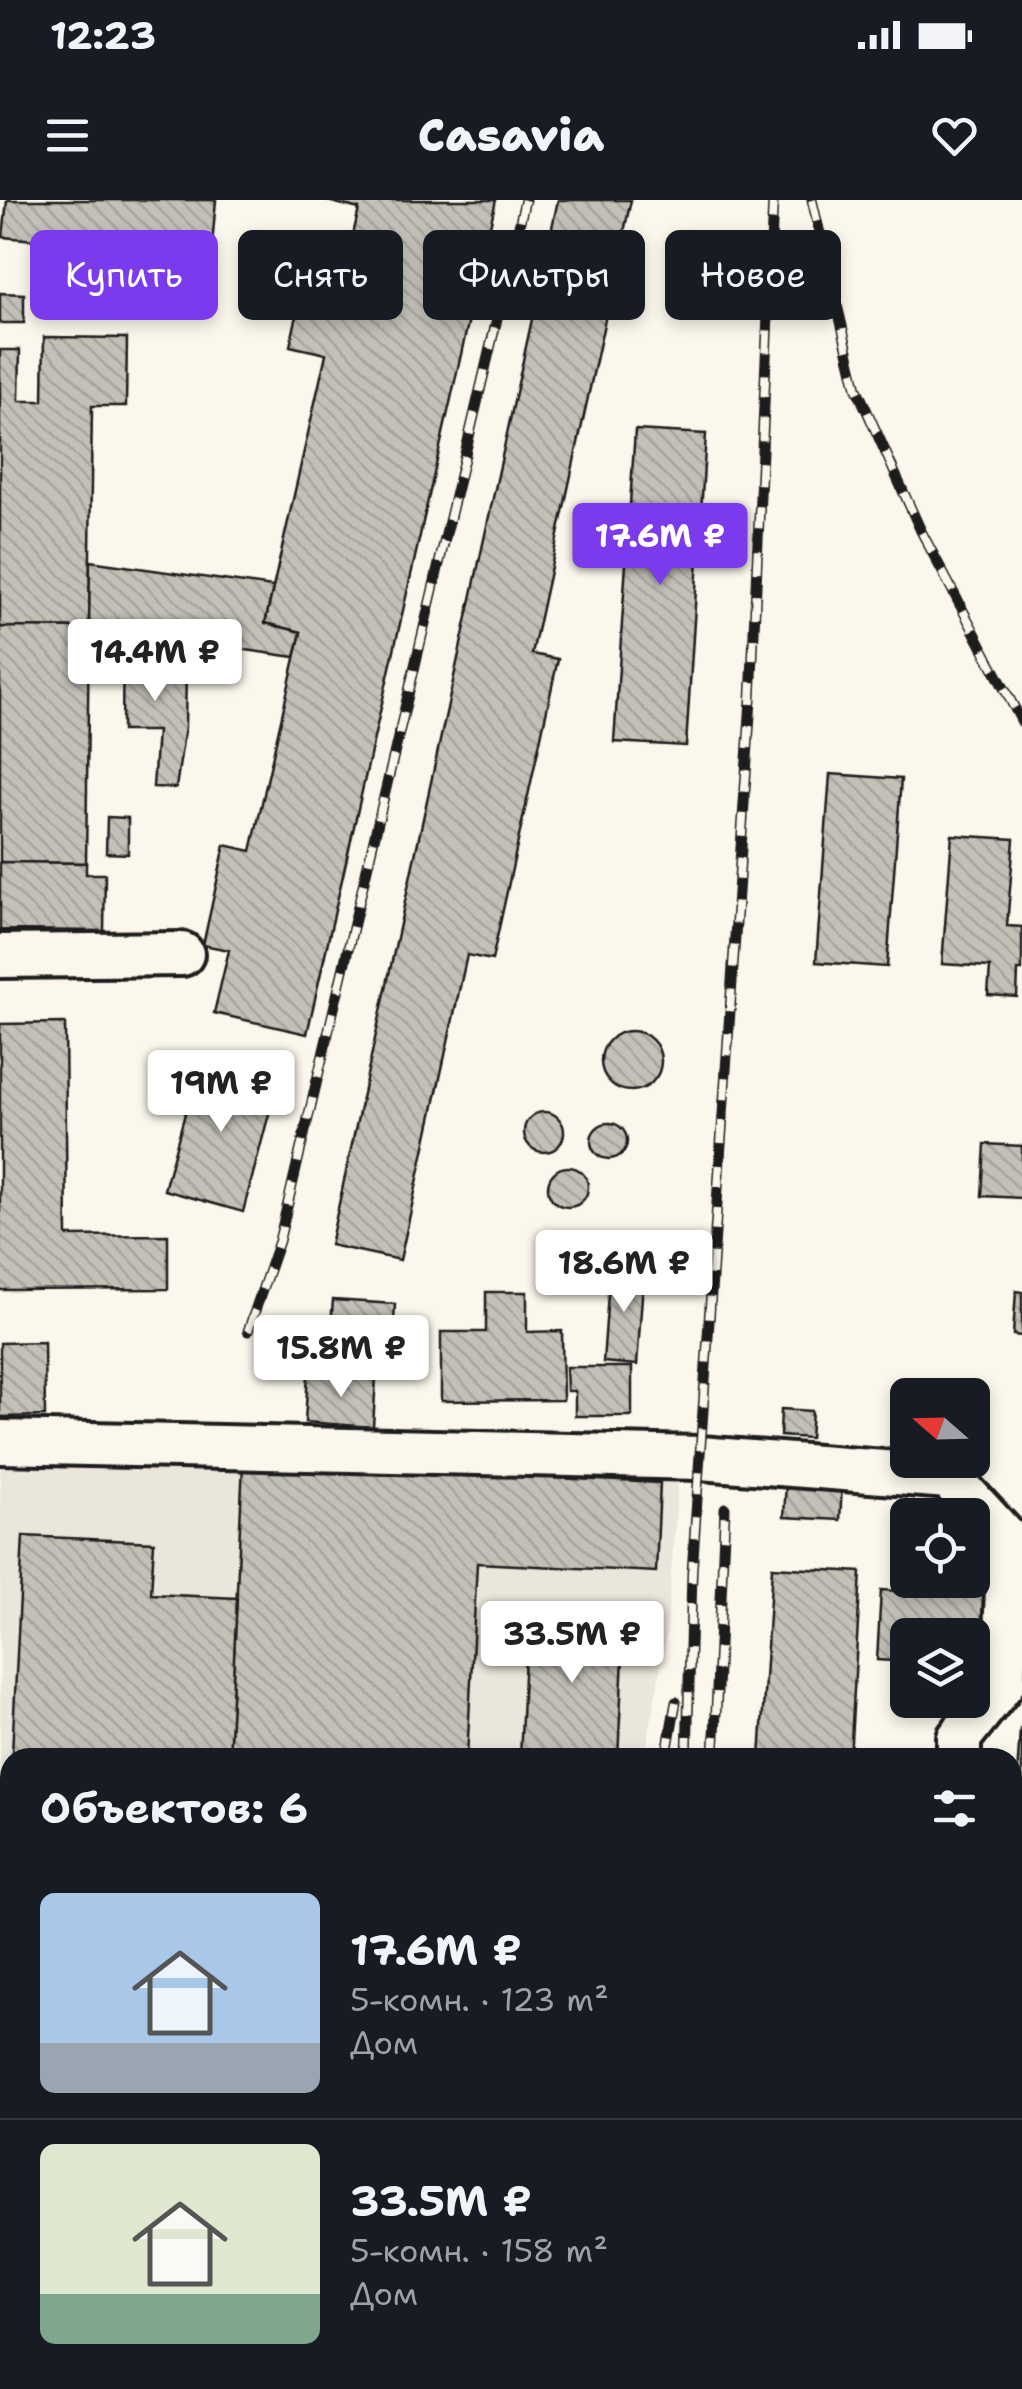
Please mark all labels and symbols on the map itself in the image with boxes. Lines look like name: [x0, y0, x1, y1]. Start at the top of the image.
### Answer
pin: 17.6M ₽: [568, 503, 752, 588]
pin: 14.4M ₽: [63, 619, 247, 704]
pin: 19M ₽: [151, 1050, 291, 1135]
pin: 18.6M ₽: [532, 1230, 716, 1315]
pin: 15.8M ₽: [249, 1315, 433, 1400]
north arrow: [890, 1378, 990, 1478]
pin: 33.5M ₽: [480, 1601, 664, 1686]

